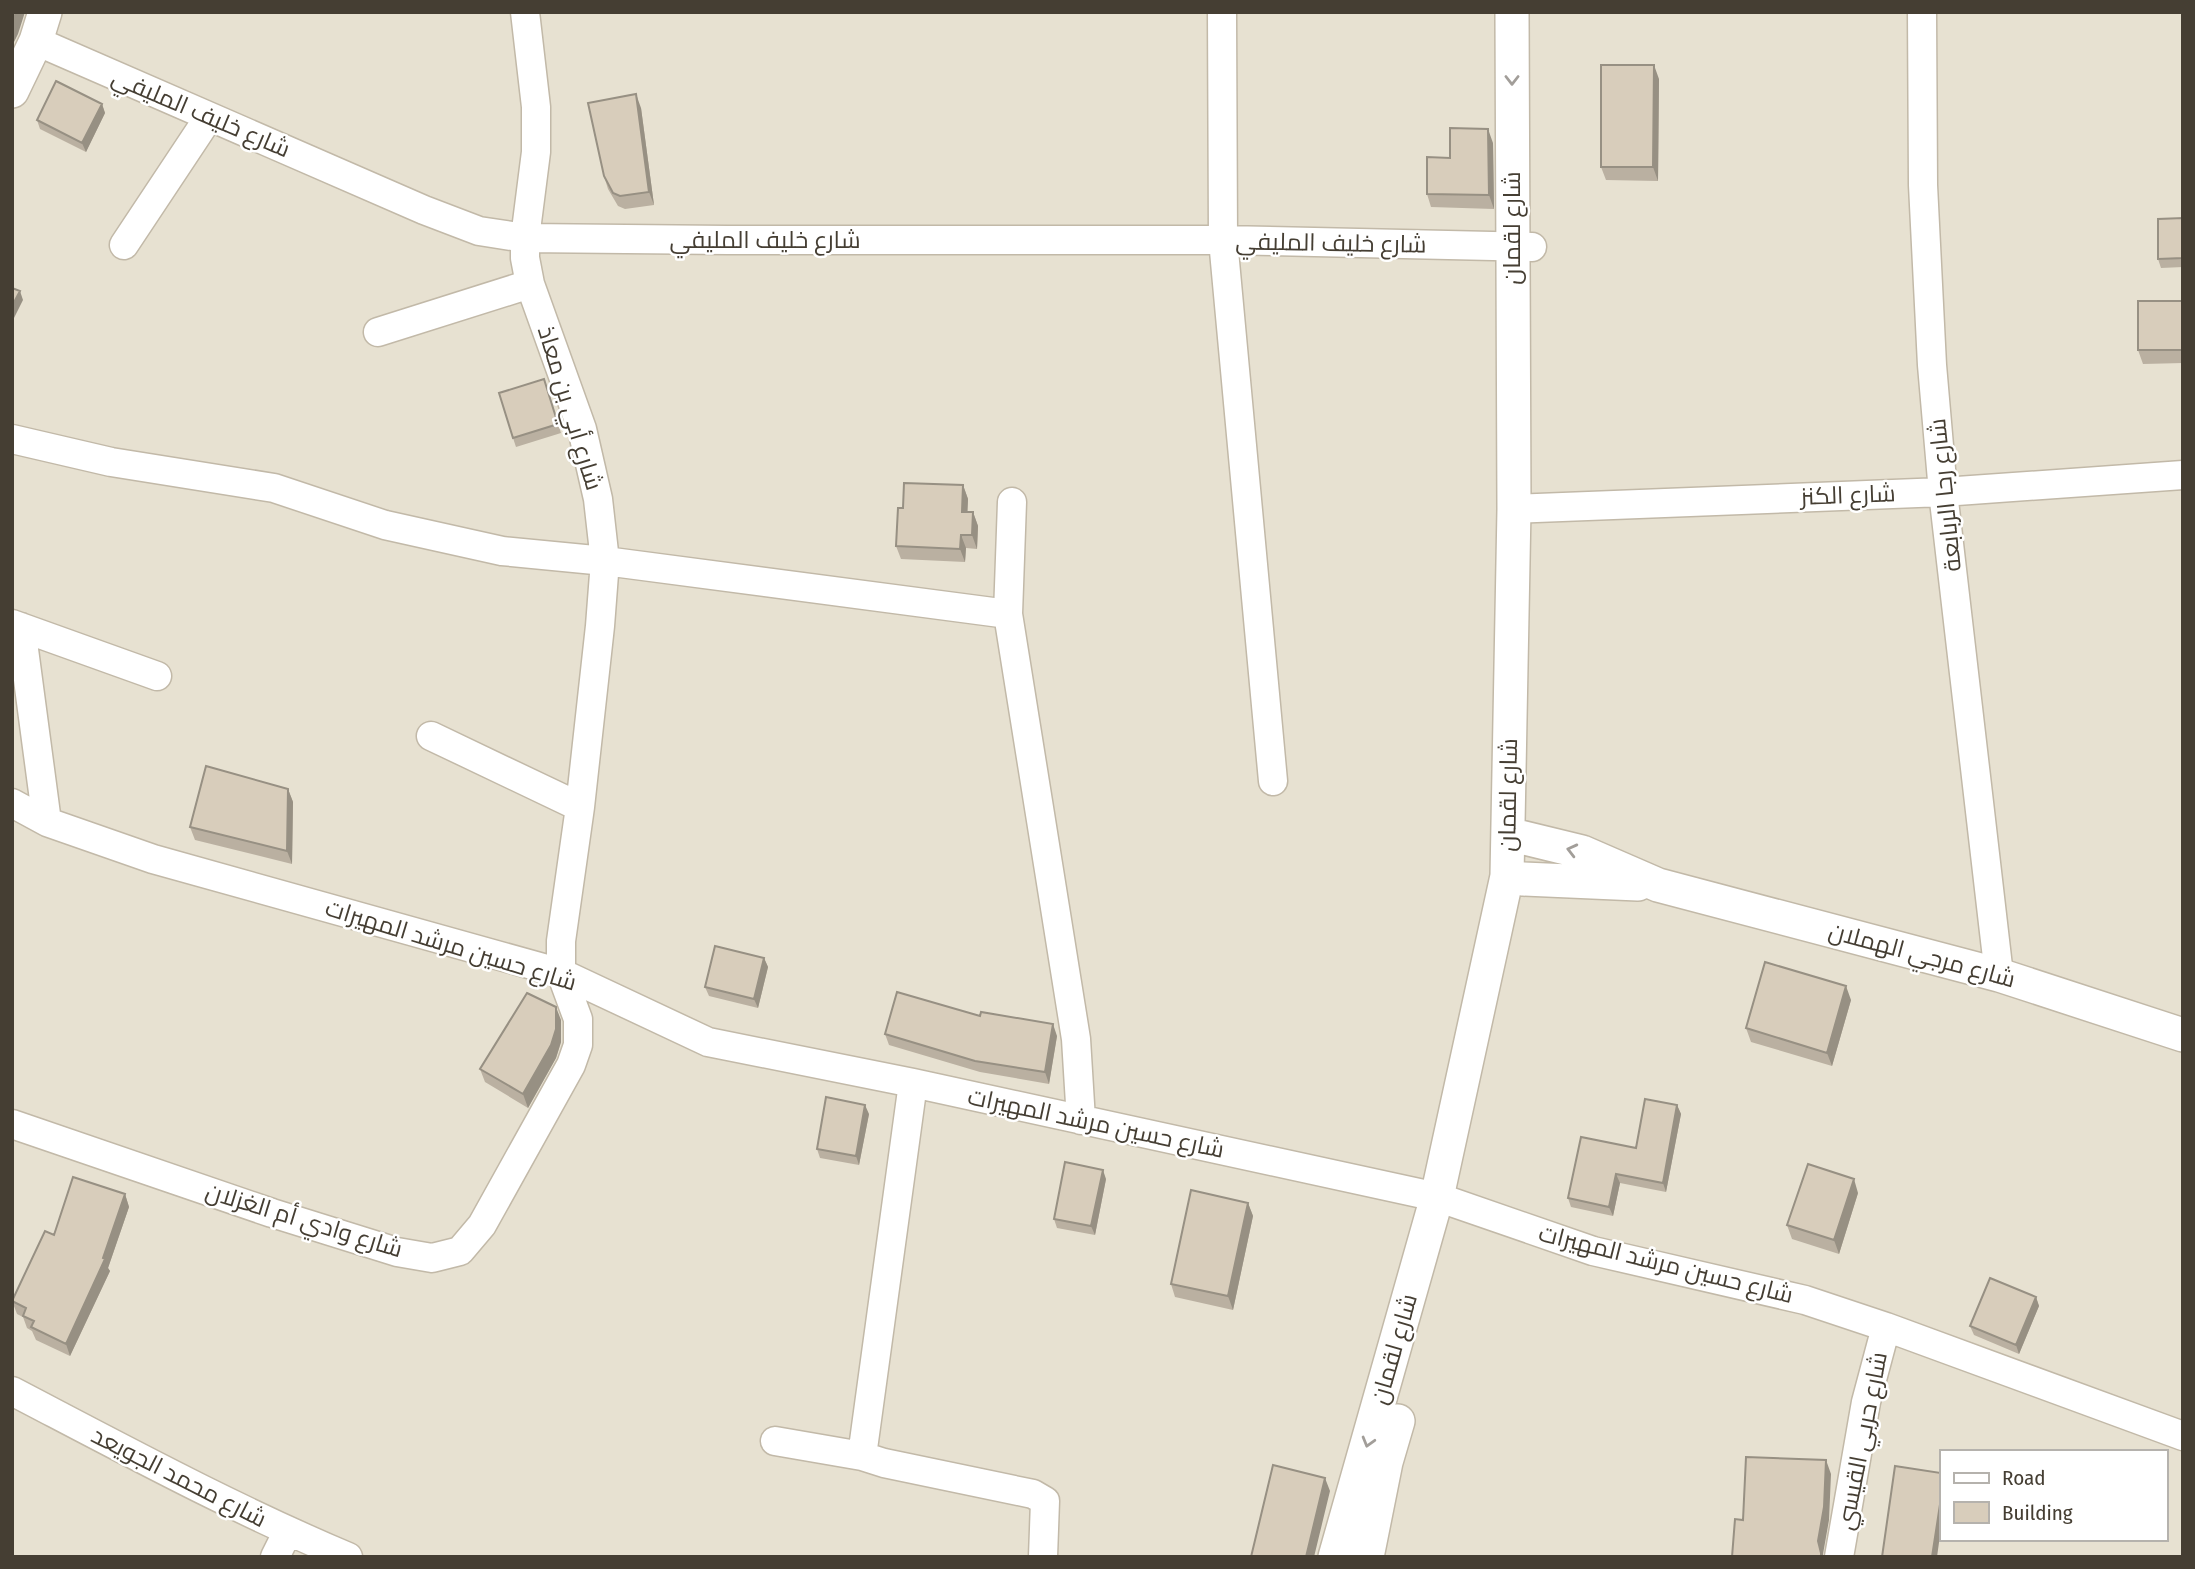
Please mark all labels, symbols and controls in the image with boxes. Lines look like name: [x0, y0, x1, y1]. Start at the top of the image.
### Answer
street label: شارع خليف المليفي: [106, 63, 294, 168]
one-way arrow: [1504, 76, 1520, 86]
street label: شارع لقمان: [1498, 171, 1528, 285]
street label: شارع خليف المليفي: [669, 226, 861, 259]
street label: شارع خليف المليفي: [1235, 227, 1427, 264]
street label: شارع أبي بن معاذ: [527, 322, 610, 495]
street label: شارع رجا الربابعة: [1923, 417, 1969, 573]
street label: شارع الكنز: [1798, 479, 1896, 513]
street label: شارع لقمان: [1493, 738, 1525, 852]
one-way arrow: [1566, 844, 1578, 858]
street label: شارع حسين مرشد المهيرات: [321, 893, 580, 998]
street label: شارع مرجي الهملان: [1824, 917, 2018, 998]
street label: شارع حسين مرشد المهيرات: [965, 1082, 1227, 1166]
street label: شارع وادي أم الغزلان: [201, 1175, 406, 1267]
street label: شارع حسين مرشد المهيرات: [1535, 1219, 1796, 1311]
street label: شارع لقمان: [1365, 1291, 1425, 1408]
street label: شارع حربي القيسي: [1831, 1350, 1898, 1533]
street label: شارع محمد الجويعد: [86, 1421, 271, 1535]
one-way arrow: [1362, 1436, 1376, 1448]
legend: [1940, 1450, 2167, 1541]
text: Road: [2002, 1465, 2046, 1491]
text: Building: [2002, 1500, 2073, 1526]

